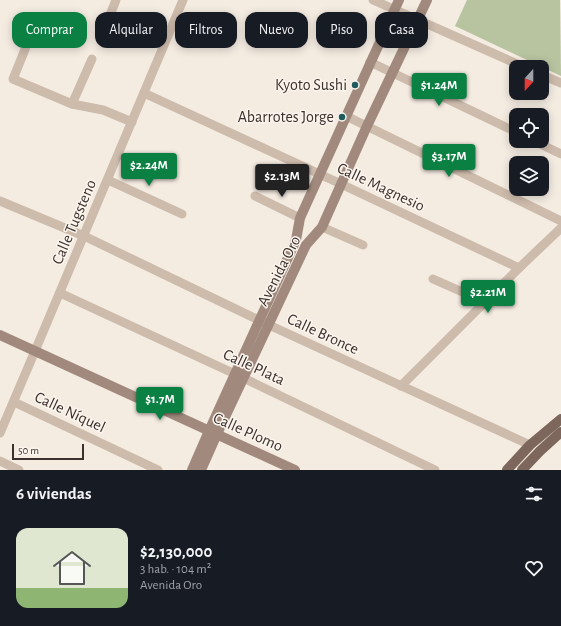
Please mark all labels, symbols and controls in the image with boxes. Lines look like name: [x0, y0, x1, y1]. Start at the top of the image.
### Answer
chip: Comprar: [12, 12, 87, 48]
chip: Alquilar: [95, 12, 167, 48]
chip: Filtros: [175, 12, 237, 48]
chip: Nuevo: [245, 12, 308, 48]
chip: Piso: [316, 12, 367, 48]
chip: Casa: [375, 12, 428, 48]
north arrow: [509, 60, 549, 100]
map controls: [509, 60, 549, 196]
pin: $1.24M: [406, 73, 472, 107]
place label: Kyoto Sushi: [275, 77, 347, 94]
text: $1.24M: [421, 79, 457, 92]
marker: Kyoto Sushi: [350, 80, 360, 90]
button: locate: [509, 108, 549, 148]
place label: Abarrotes Jorge: [238, 109, 334, 125]
marker: Abarrotes Jorge: [337, 112, 347, 122]
pin: $3.17M: [416, 144, 482, 178]
text: $3.17M: [431, 150, 467, 163]
pin: $2.24M: [116, 153, 182, 187]
button: layers: [509, 156, 549, 196]
text: $2.24M: [130, 159, 168, 172]
street label: Calle Magnesio: [335, 160, 427, 214]
pin: $2.13M: [249, 164, 315, 198]
text: $2.13M: [264, 170, 300, 183]
street label: Calle Tugsteno: [49, 177, 99, 267]
street label: Avenida Oro: [255, 233, 304, 309]
pin: $2.21M: [455, 280, 521, 314]
text: $2.21M: [470, 286, 506, 299]
street label: Calle Bronce: [285, 311, 361, 357]
street label: Calle Plata: [221, 346, 287, 388]
pin: $1.7M: [132, 387, 188, 421]
street label: Calle Níquel: [32, 389, 108, 435]
text: $1.7M: [145, 393, 175, 406]
street label: Calle Plomo: [211, 410, 285, 454]
scale bar: [12, 442, 84, 461]
text: 50 m: [18, 445, 39, 456]
icon: filters: [523, 483, 545, 505]
text: 6 viviendas: [16, 485, 91, 502]
text: $2,130,000: [140, 543, 212, 560]
icon: home: [48, 544, 96, 592]
icon: heart: [523, 557, 545, 579]
text: 3 hab. · 104 m²: [140, 563, 211, 576]
text: Avenida Oro: [140, 579, 202, 592]

